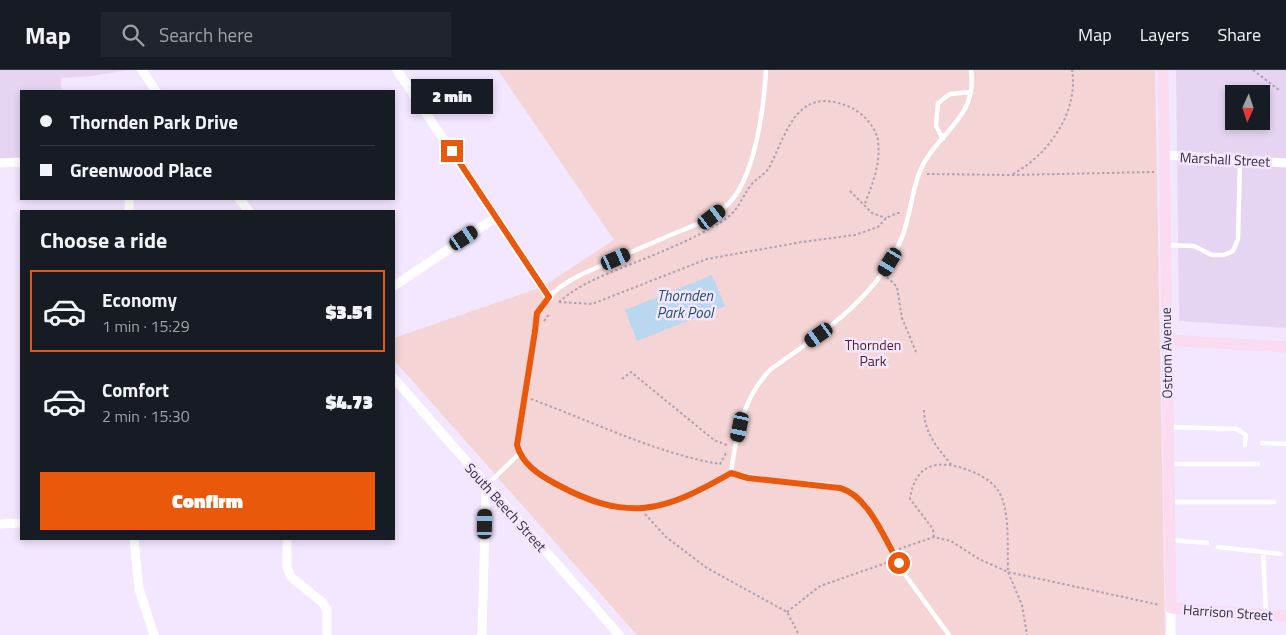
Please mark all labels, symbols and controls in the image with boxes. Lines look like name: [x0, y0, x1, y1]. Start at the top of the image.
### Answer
search box: [101, 12, 451, 57]
text: Map: [25, 17, 71, 53]
text: Search here: [159, 20, 253, 49]
icon: search: [119, 21, 147, 49]
text: Map: [1078, 21, 1112, 48]
text: Layers: [1140, 21, 1189, 48]
text: Share: [1217, 21, 1261, 48]
callout: 2 min: [411, 78, 493, 114]
text: 2 min: [432, 84, 472, 108]
north arrow: [1225, 85, 1270, 130]
map controls: [1225, 85, 1270, 130]
text: Thornden Park Drive: [70, 107, 238, 136]
route end: [441, 140, 463, 162]
street label: Marshall Street: [1179, 146, 1271, 172]
text: Greenwood Place: [70, 155, 212, 184]
car: [695, 202, 728, 232]
text: Choose a ride: [40, 223, 167, 257]
car: [447, 223, 480, 253]
car: [875, 245, 904, 279]
car: [599, 246, 632, 272]
water label: Thornden Park Pool: [657, 284, 715, 324]
text: Economy: [102, 285, 177, 314]
icon: car: [42, 289, 87, 334]
text: $3.51: [326, 297, 373, 326]
street label: Ostrom Avenue: [1155, 307, 1177, 399]
text: 1 min · 15:29: [102, 314, 190, 338]
car: [802, 320, 835, 350]
park label: Thornden Park: [845, 334, 901, 371]
text: Comfort: [102, 375, 169, 404]
icon: car: [42, 379, 87, 424]
text: $4.73: [326, 387, 373, 416]
text: 2 min · 15:30: [102, 404, 190, 428]
car: [729, 411, 750, 443]
street label: South Beech Street: [460, 458, 552, 556]
button: Confirm: [40, 472, 375, 530]
car: [477, 509, 492, 539]
route start: [888, 552, 910, 574]
street label: Harrison Street: [1182, 598, 1274, 626]

